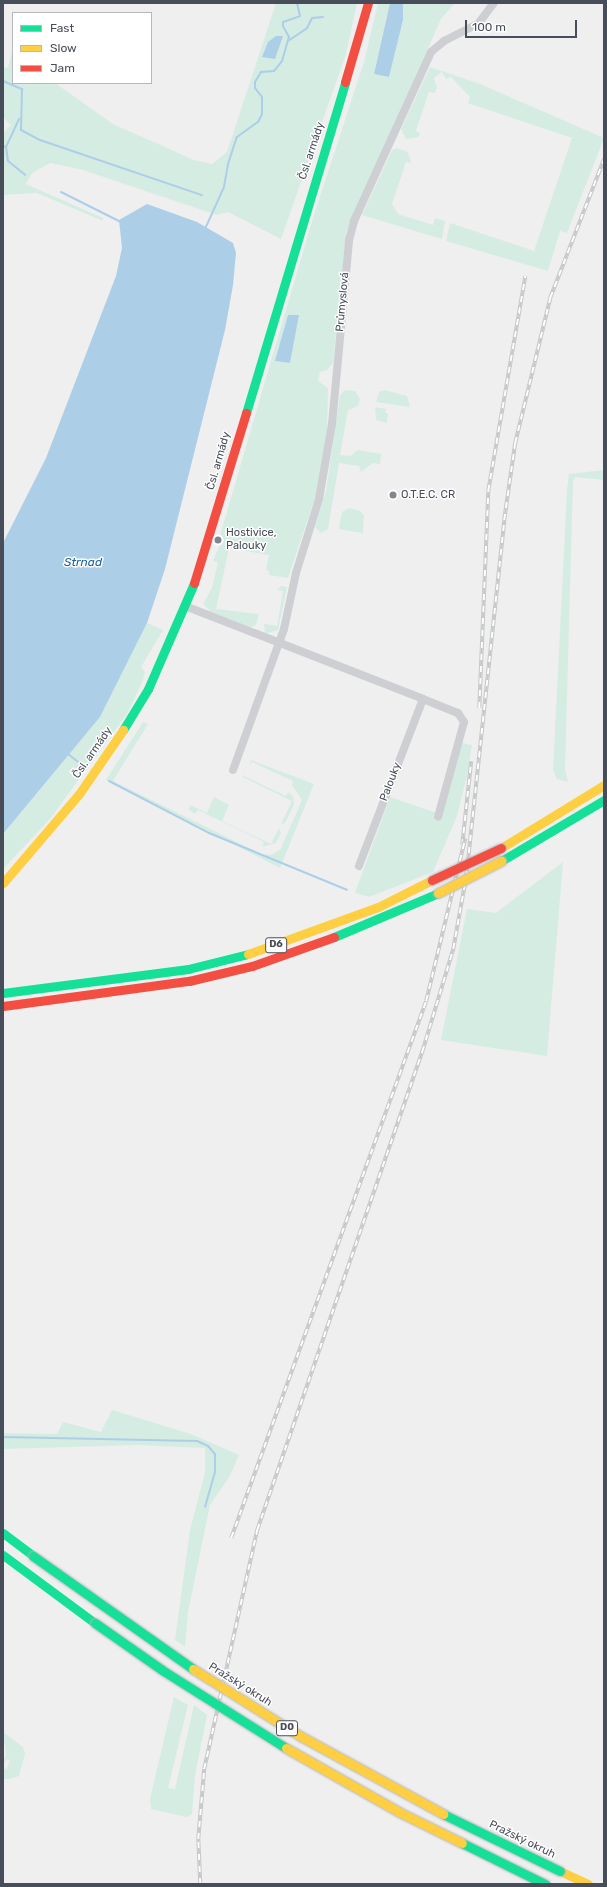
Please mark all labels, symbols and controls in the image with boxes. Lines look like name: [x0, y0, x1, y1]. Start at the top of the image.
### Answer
legend: [12, 12, 152, 84]
scale bar: [467, 12, 579, 38]
text: 100 m: [472, 20, 506, 34]
text: Fast: [50, 21, 74, 35]
text: Slow: [50, 41, 77, 55]
text: Jam: [50, 61, 75, 75]
street label: Čsl. armády: [296, 121, 328, 181]
street label: Průmyslová: [334, 272, 352, 332]
street label: Čsl. armády: [204, 430, 234, 492]
place label: O.T.E.C. CR: [401, 488, 455, 502]
marker: O.T.E.C. CR: [388, 490, 398, 500]
place label: Hostivice, Palouky: [226, 527, 276, 553]
marker: Hostivice, Palouky: [213, 535, 223, 545]
water label: Strnad: [64, 556, 102, 570]
street label: Čsl. armády: [70, 725, 116, 781]
street label: Palouky: [378, 761, 404, 803]
road number: D6: [265, 937, 287, 953]
street label: Pražský okruh: [206, 1660, 274, 1710]
road number: D0: [276, 1720, 298, 1736]
street label: Pražský okruh: [487, 1818, 557, 1862]

